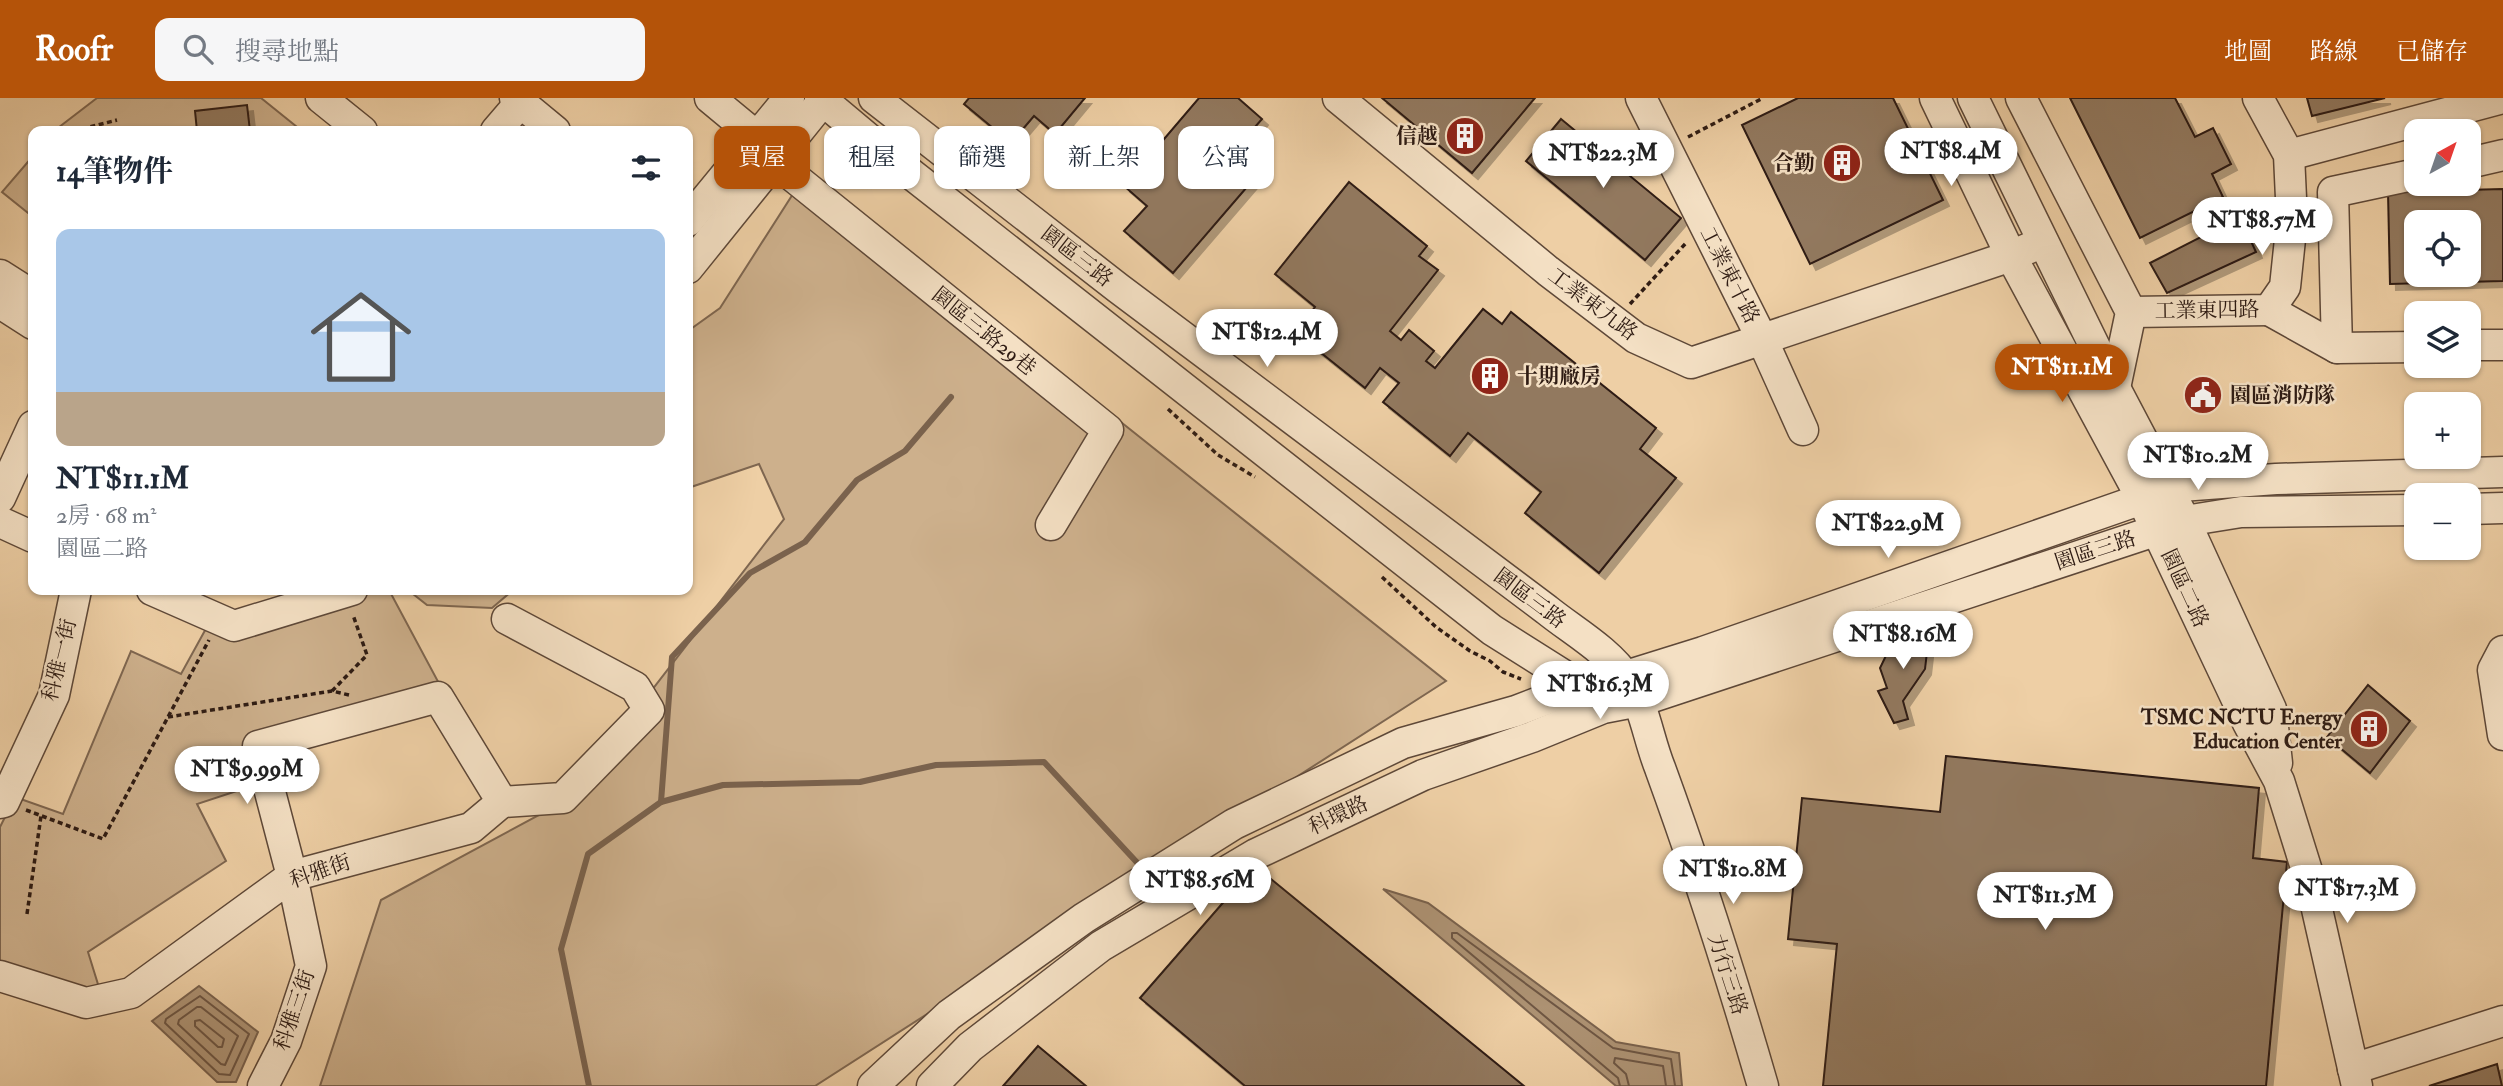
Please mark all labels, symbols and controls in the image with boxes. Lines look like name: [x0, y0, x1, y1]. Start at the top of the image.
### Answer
search box: [155, 18, 645, 81]
text: Roofr: [35, 29, 113, 70]
icon: search: [179, 30, 217, 68]
text: 搜尋地點: [235, 36, 339, 68]
text: 地圖: [2224, 36, 2272, 67]
text: 路線: [2310, 36, 2358, 67]
text: 已儲存: [2396, 36, 2468, 67]
building icon: 信越: [1444, 115, 1486, 157]
north arrow: [2404, 119, 2482, 196]
map controls: [2404, 119, 2481, 560]
place label: 信越: [1396, 123, 1438, 150]
chip: 買屋: [714, 126, 810, 189]
chip: 租屋: [824, 126, 920, 189]
chip: 篩選: [934, 126, 1030, 189]
chip: 新上架: [1044, 126, 1164, 189]
chip: 公寓: [1178, 126, 1274, 189]
pin: NT$8.4M: [1886, 129, 2016, 188]
pin: NT$22.3M: [1531, 130, 1675, 190]
text: NT$8.4M: [1900, 136, 2002, 165]
text: NT$22.3M: [1548, 138, 1658, 167]
building icon: 合勤: [1821, 142, 1863, 184]
icon: filters: [627, 149, 665, 187]
place label: 合勤: [1773, 150, 1815, 177]
text: 14筆物件: [56, 153, 173, 190]
pin: NT$8.57M: [2190, 198, 2334, 257]
text: NT$8.57M: [2208, 205, 2316, 234]
button: locate: [2404, 210, 2481, 287]
street label: 園區三路: [1035, 220, 1118, 293]
street label: 工業東十路: [1694, 222, 1765, 328]
street label: 工業東九路: [1543, 262, 1643, 347]
icon: home: [298, 274, 424, 400]
street label: 園區三路29巷: [926, 281, 1041, 382]
street label: 工業東四路: [2154, 296, 2260, 325]
button: layers: [2404, 301, 2481, 378]
pin: NT$12.4M: [1195, 310, 1339, 369]
text: NT$12.4M: [1212, 317, 1322, 346]
pin: NT$11.1M: [1990, 344, 2134, 404]
text: NT$11.1M: [2011, 352, 2113, 381]
building icon: 十期廠房: [1469, 355, 1511, 397]
place label: 十期廠房: [1517, 363, 1601, 390]
public building icon: 園區消防隊: [2182, 374, 2224, 416]
place label: 園區消防隊: [2230, 382, 2335, 409]
button: +: [2404, 392, 2481, 469]
pin: NT$10.2M: [2126, 432, 2270, 492]
text: NT$10.2M: [2143, 440, 2253, 469]
text: NT$11.1M: [56, 460, 189, 497]
button: −: [2404, 483, 2481, 560]
pin: NT$22.9M: [1816, 500, 1960, 560]
text: 2房 · 68 m²: [56, 501, 156, 530]
text: NT$22.9M: [1832, 508, 1944, 537]
street label: 園區三路: [2051, 525, 2139, 576]
text: 園區二路: [56, 534, 148, 563]
street label: 園區二路: [2155, 544, 2215, 632]
street label: 園區三路: [1488, 562, 1571, 634]
pin: NT$8.16M: [1831, 612, 1975, 671]
street label: 科雅一街: [36, 616, 83, 704]
text: NT$8.16M: [1849, 619, 1957, 648]
pin: NT$16.3M: [1528, 662, 1672, 721]
text: NT$16.3M: [1547, 669, 1653, 698]
place label: TSMC NCTU Energy Education Center: [2140, 704, 2343, 755]
building icon: TSMC NCTU Energy Education Center: [2348, 708, 2390, 750]
pin: NT$9.99M: [175, 746, 319, 806]
text: NT$9.99M: [191, 754, 303, 783]
street label: 科環路: [1304, 790, 1372, 841]
pin: NT$10.8M: [1661, 846, 1805, 906]
street label: 科雅街: [286, 848, 354, 894]
text: NT$10.8M: [1679, 854, 1787, 883]
pin: NT$8.56M: [1128, 858, 1272, 917]
text: NT$8.56M: [1145, 865, 1255, 894]
pin: NT$17.3M: [2275, 866, 2419, 925]
pin: NT$11.5M: [1973, 872, 2117, 932]
text: NT$17.3M: [2295, 873, 2399, 902]
text: NT$11.5M: [1993, 880, 2097, 909]
street label: 力行三路: [1702, 930, 1753, 1018]
street label: 科雅三街: [268, 966, 321, 1054]

